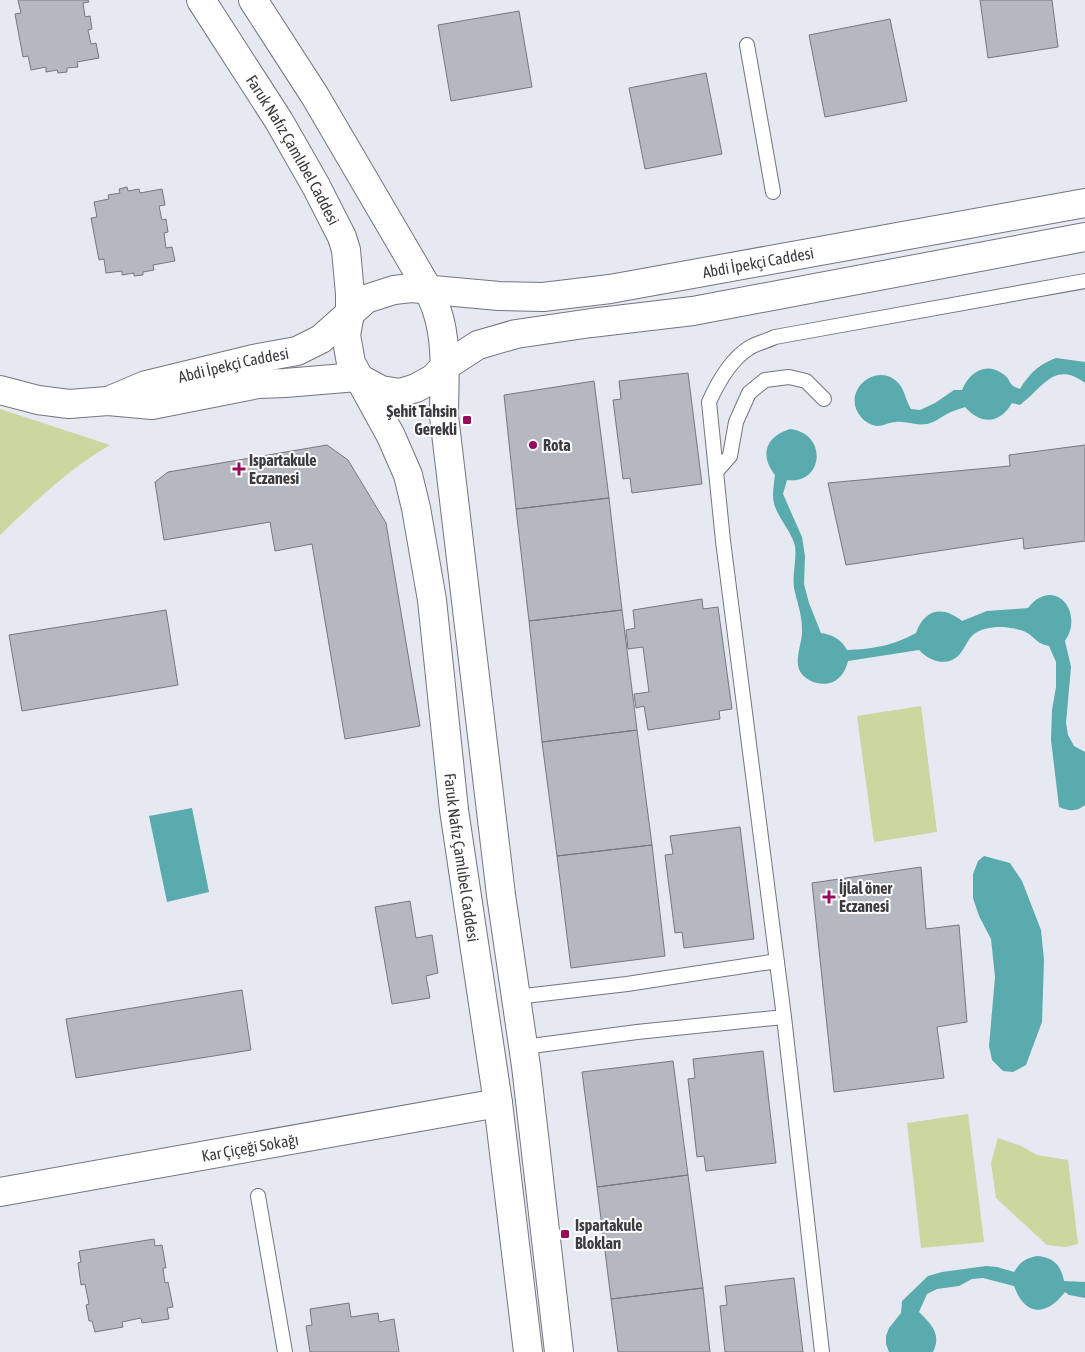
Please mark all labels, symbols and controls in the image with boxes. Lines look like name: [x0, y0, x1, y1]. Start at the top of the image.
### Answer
street label: Faruk Nafız Çamlıbel Caddesi: [243, 72, 343, 228]
street label: Abdi İpekçi Caddesi: [701, 243, 815, 281]
street label: Abdi İpekçi Caddesi: [176, 344, 290, 386]
place label: Şehit Tahsin Gerekli: [387, 402, 457, 438]
marker: Şehit Tahsin Gerekli: [461, 414, 473, 426]
place label: Rota: [543, 436, 571, 454]
marker: Rota: [527, 439, 539, 451]
place label: Ispartakule Eczanesi: [249, 451, 316, 487]
marker: Ispartakule Eczanesi: [233, 463, 245, 475]
street label: Faruk Nafız Çamlıbel Caddesi: [441, 772, 483, 943]
place label: İjlal öner Eczanesi: [839, 879, 892, 915]
marker: İjlal öner Eczanesi: [823, 891, 835, 903]
street label: Kar Çiçeği Sokağı: [200, 1130, 300, 1165]
place label: Ispartakule Blokları: [575, 1216, 642, 1252]
marker: Ispartakule Blokları: [559, 1228, 571, 1240]

